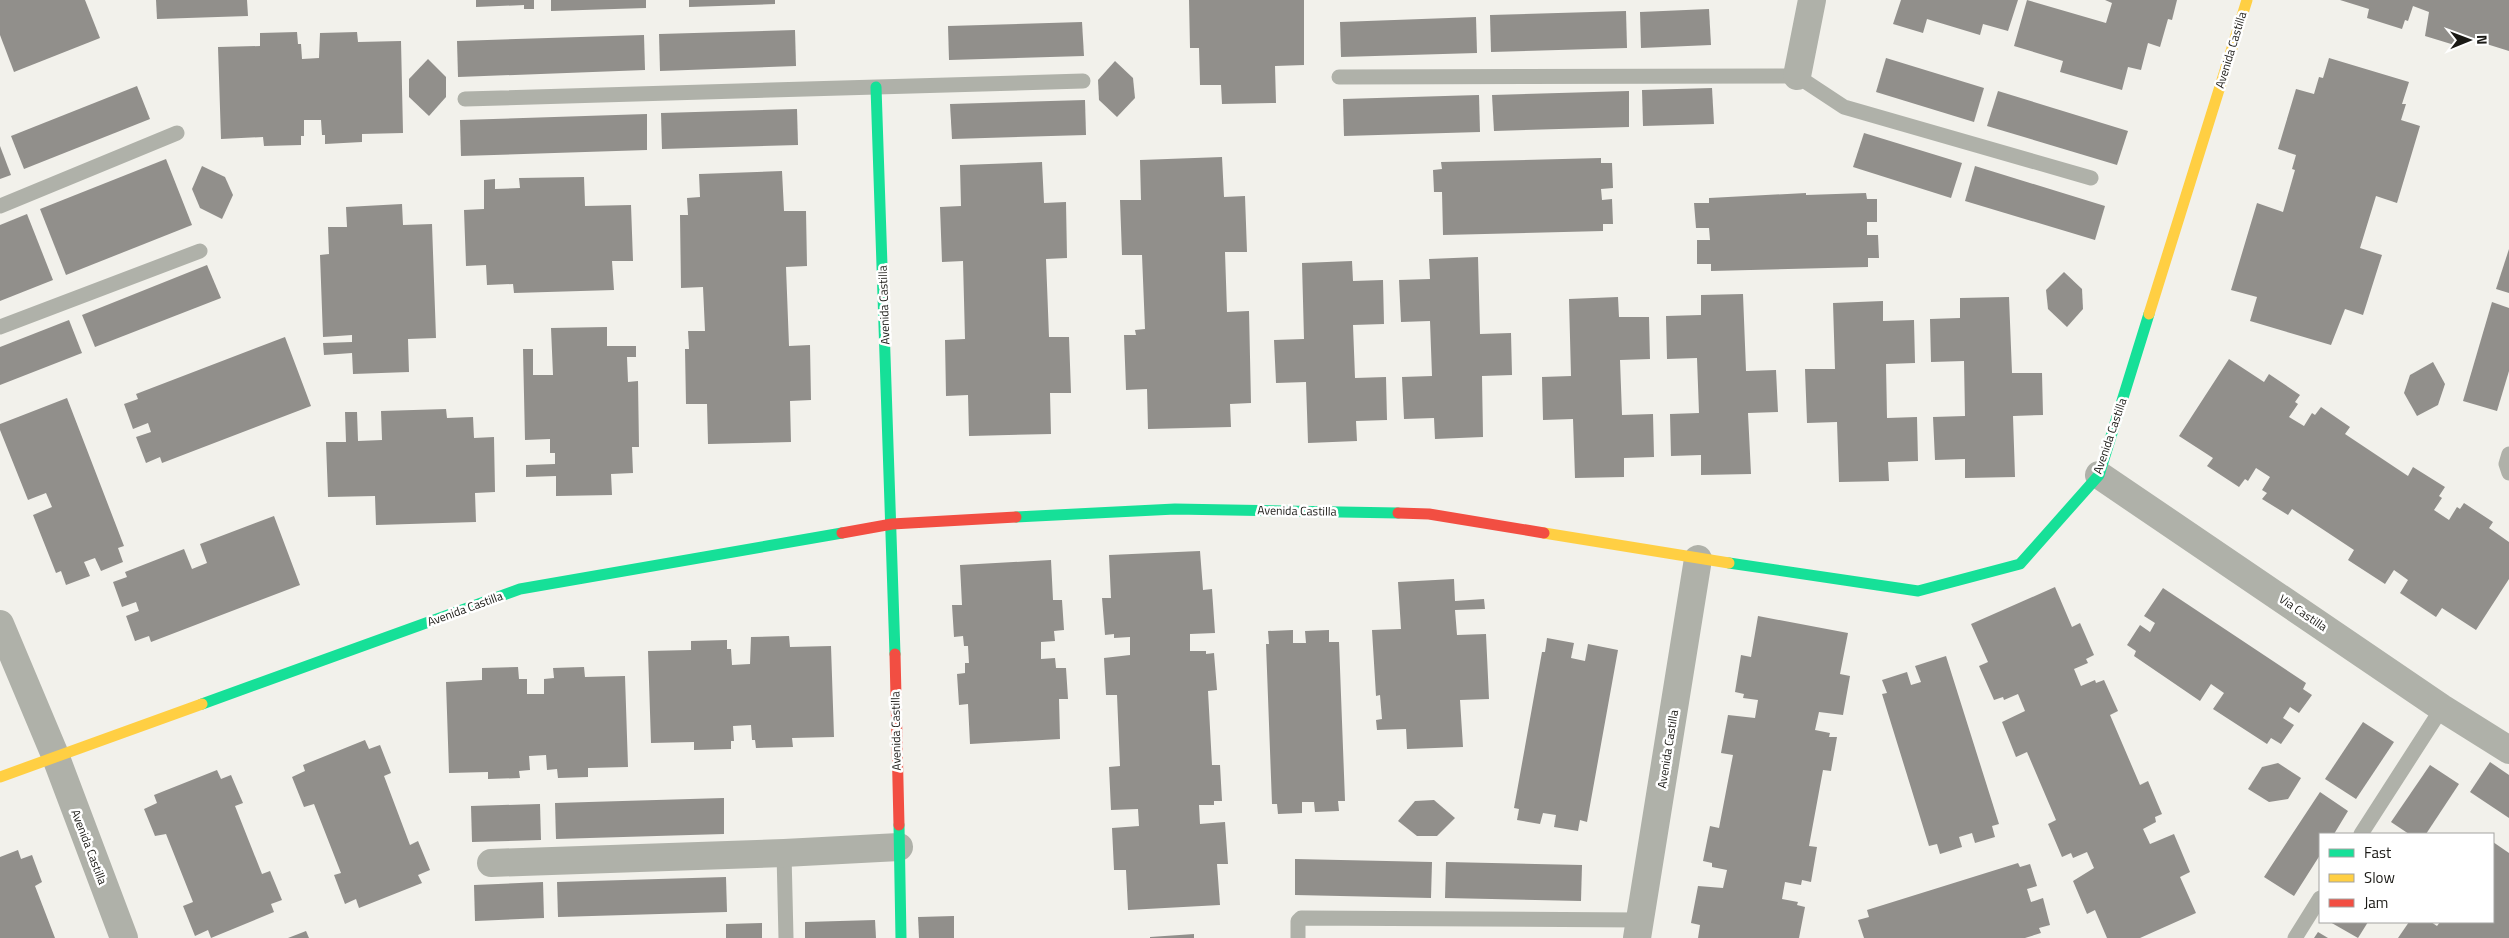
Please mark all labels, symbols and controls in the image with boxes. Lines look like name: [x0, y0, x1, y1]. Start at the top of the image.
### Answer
street label: Avenida Castilla: [2210, 9, 2251, 91]
north arrow: [2444, 15, 2494, 65]
text: N: [2472, 35, 2493, 45]
street label: Avenida Castilla: [873, 265, 894, 345]
street label: Avenida Castilla: [2088, 395, 2131, 476]
street label: Avenida Castilla: [1257, 500, 1337, 521]
street label: Avenida Castilla: [424, 586, 505, 631]
street label: Via Castilla: [2275, 589, 2331, 636]
street label: Avenida Castilla: [885, 691, 906, 771]
street label: Avenida Castilla: [1652, 708, 1683, 790]
street label: Avenida Castilla: [66, 806, 113, 887]
legend: [2319, 833, 2494, 923]
text: Fast: [2364, 841, 2392, 864]
text: Slow: [2364, 866, 2395, 889]
text: Jam: [2364, 891, 2388, 914]

